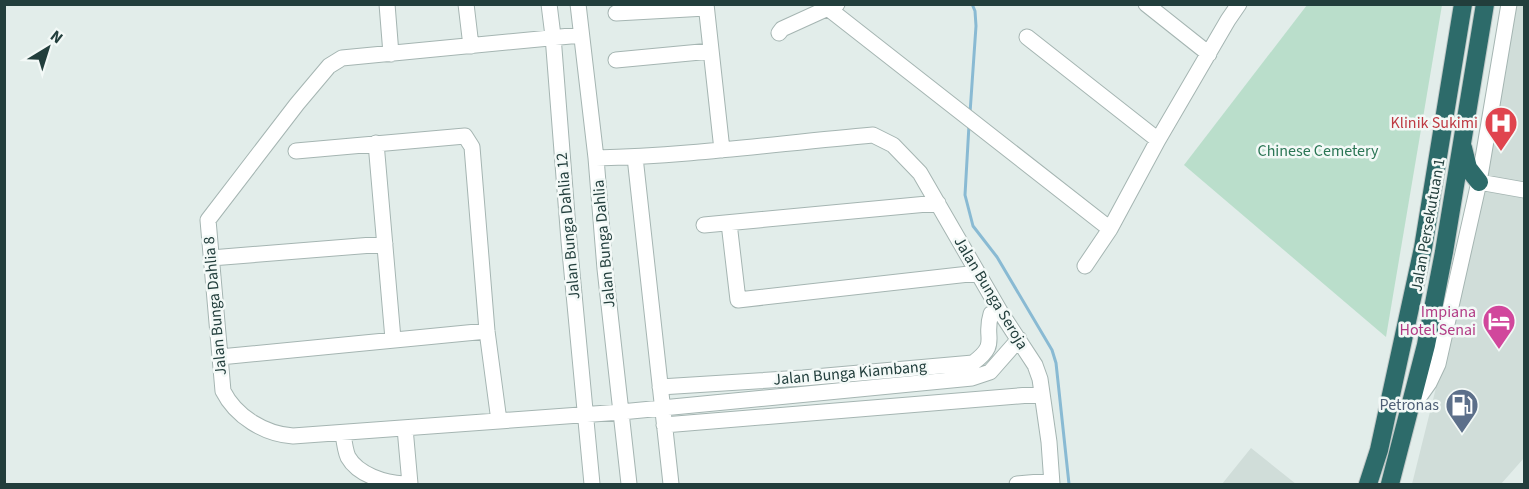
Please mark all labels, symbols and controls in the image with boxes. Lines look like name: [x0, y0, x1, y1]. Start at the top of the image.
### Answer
north arrow: [18, 18, 78, 78]
text: N: [46, 25, 68, 49]
hospital icon: Klinik Sukimi: [1483, 105, 1519, 152]
place label: Klinik Sukimi: [1391, 112, 1478, 134]
park label: Chinese Cemetery: [1258, 140, 1379, 162]
street label: Jalan Bunga Dahlia 12: [551, 152, 585, 300]
street label: Jalan Persekutuan 1: [1405, 157, 1451, 293]
street label: Jalan Bunga Dahlia: [587, 179, 621, 309]
street label: Jalan Bunga Seroja: [949, 232, 1033, 354]
street label: Jalan Bunga Dahlia 8: [198, 235, 232, 376]
place label: Impiana Hotel Senai: [1400, 301, 1476, 341]
hotel icon: Impiana Hotel Senai: [1481, 303, 1517, 350]
street label: Jalan Bunga Kiambang: [772, 355, 928, 391]
fuel station icon: Petronas: [1444, 387, 1480, 434]
place label: Petronas: [1380, 394, 1439, 416]

